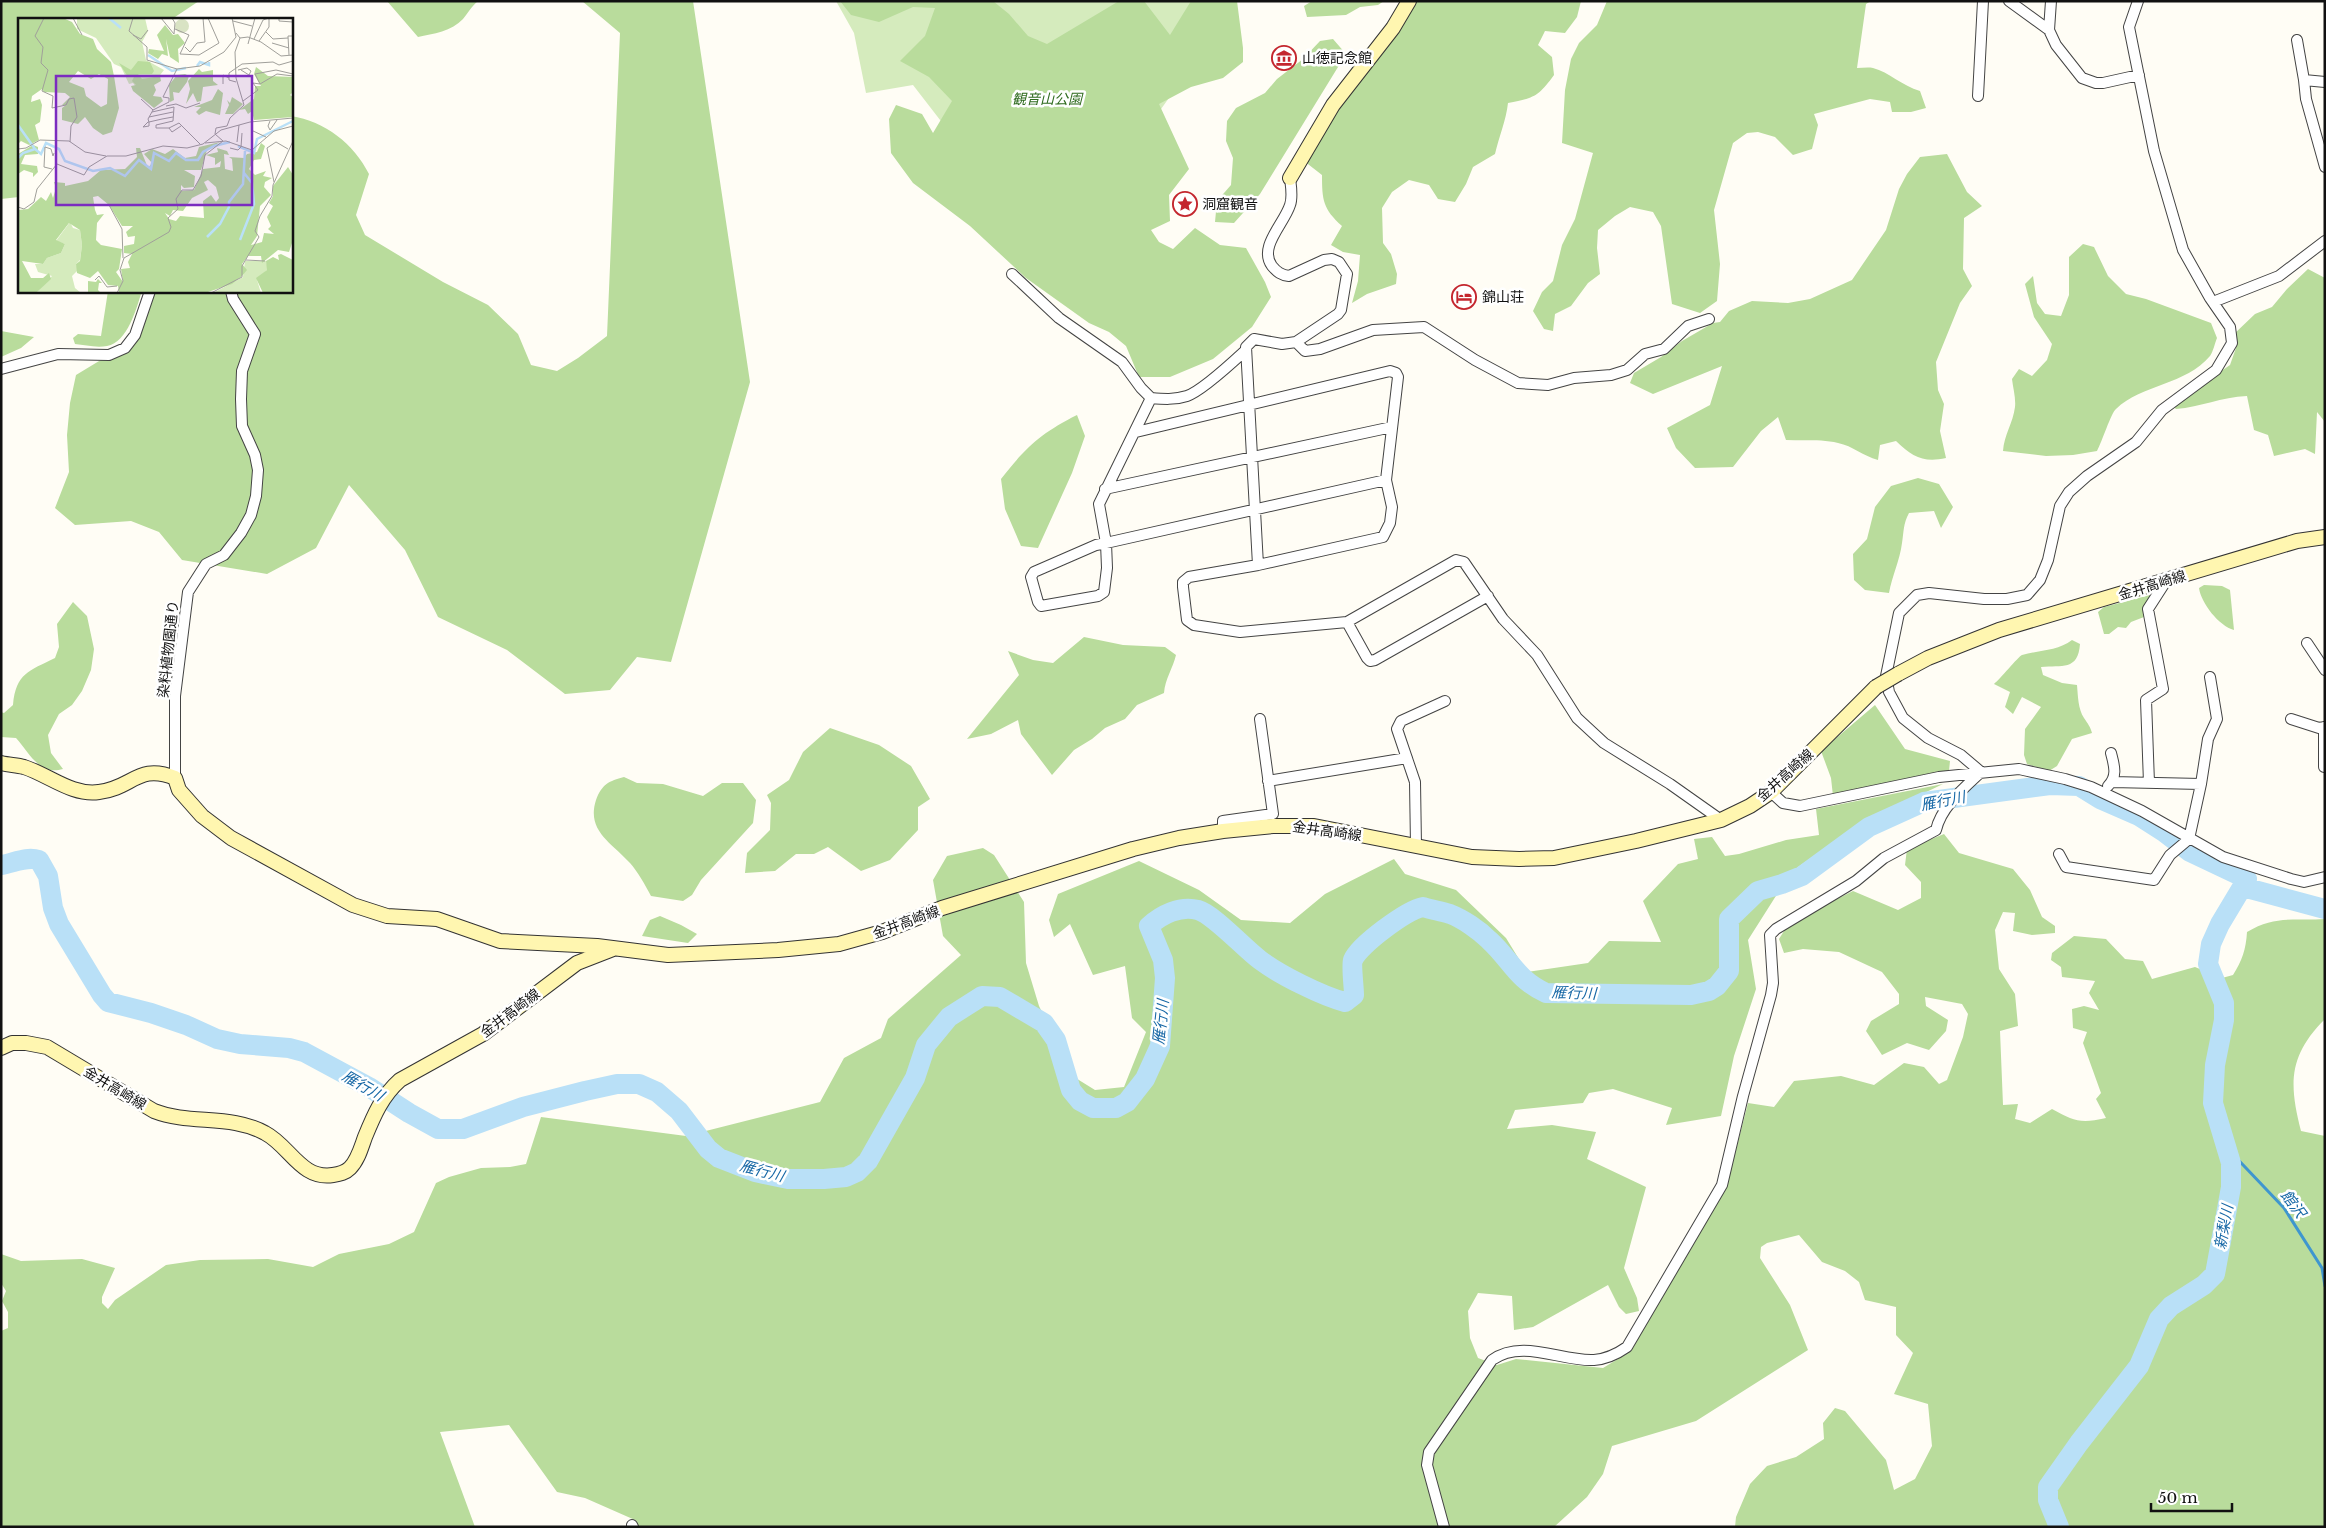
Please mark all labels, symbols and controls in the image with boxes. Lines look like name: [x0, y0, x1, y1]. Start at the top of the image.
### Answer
inset map: [18, 18, 292, 292]
museum icon: 山徳記念館: [1271, 45, 1297, 71]
place label: 山徳記念館: [1302, 49, 1372, 67]
park label: 観音山公園: [1012, 90, 1084, 108]
place icon: 洞窟観音: [1172, 191, 1198, 217]
place label: 洞窟観音: [1202, 195, 1258, 213]
hotel icon: 錦山荘: [1451, 284, 1477, 310]
place label: 錦山荘: [1482, 288, 1524, 306]
street label: 金井高崎線: [2116, 566, 2188, 604]
street label: 染料植物園通り: [154, 599, 182, 699]
street label: 金井高崎線: [1753, 745, 1817, 805]
water label: 雁行川: [1919, 787, 1969, 814]
street label: 金井高崎線: [1291, 817, 1363, 845]
street label: 金井高崎線: [870, 902, 942, 942]
water label: 雁行川: [1551, 982, 1599, 1003]
street label: 金井高崎線: [477, 985, 543, 1041]
water label: 雁行川: [1149, 997, 1173, 1045]
street label: 金井高崎線: [80, 1062, 150, 1114]
water label: 雁行川: [339, 1066, 389, 1106]
water label: 雁行川: [738, 1156, 788, 1186]
water label: 館沢: [2277, 1186, 2311, 1223]
water label: 新梨川: [2210, 1201, 2237, 1251]
scale bar: [2151, 1480, 2232, 1512]
text: 50 m: [2158, 1488, 2198, 1507]

